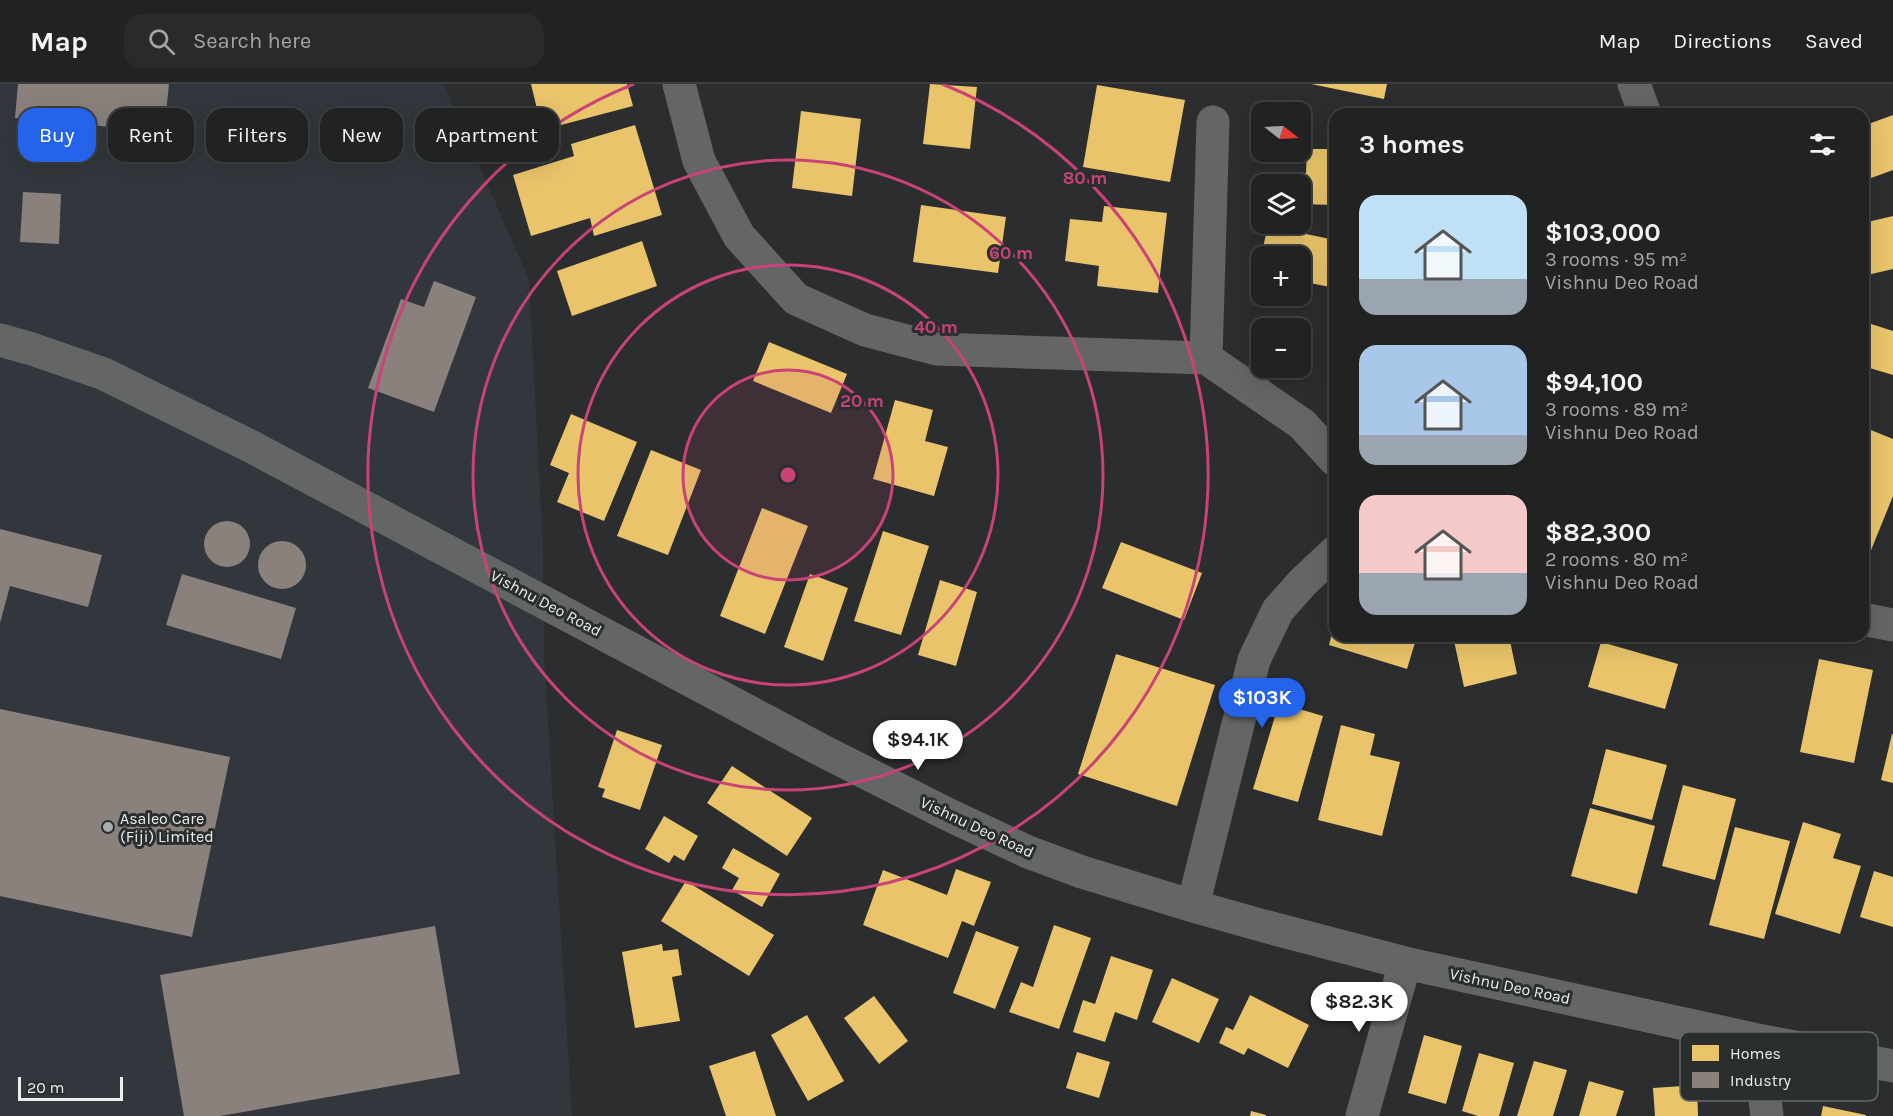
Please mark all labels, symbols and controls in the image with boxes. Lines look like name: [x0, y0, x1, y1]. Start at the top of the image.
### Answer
search box: [124, 14, 544, 68]
text: Map: [30, 25, 88, 58]
icon: search: [145, 25, 178, 58]
text: Search here: [193, 28, 311, 54]
text: Map: [1599, 29, 1640, 53]
text: Directions: [1673, 29, 1772, 53]
text: Saved: [1805, 29, 1863, 53]
north arrow: [1251, 102, 1311, 162]
map controls: [1251, 102, 1311, 378]
chip: Buy: [18, 108, 96, 162]
chip: Rent: [108, 108, 194, 162]
chip: Filters: [206, 108, 308, 162]
chip: New: [320, 108, 403, 162]
chip: Apartment: [415, 108, 559, 162]
icon: filters: [1806, 128, 1839, 161]
text: 3 homes: [1359, 129, 1465, 160]
text: 80 m: [1063, 167, 1107, 189]
button: layers: [1251, 174, 1311, 234]
text: $103,000: [1545, 217, 1661, 248]
icon: home: [1407, 219, 1479, 291]
text: 60 m: [989, 242, 1033, 264]
button: +: [1251, 246, 1311, 306]
text: 3 rooms · 95 m²: [1545, 248, 1687, 271]
text: Vishnu Deo Road: [1545, 271, 1699, 294]
text: 40 m: [914, 316, 958, 338]
button: −: [1251, 318, 1311, 378]
text: $94,100: [1545, 367, 1643, 398]
icon: home: [1407, 369, 1479, 441]
text: 20 m: [840, 390, 884, 412]
text: 3 rooms · 89 m²: [1545, 398, 1688, 421]
text: Vishnu Deo Road: [1545, 421, 1699, 444]
centre of rings: [778, 465, 798, 485]
text: $82,300: [1545, 517, 1651, 548]
icon: home: [1407, 519, 1479, 591]
text: 2 rooms · 80 m²: [1545, 548, 1688, 571]
street label: Vishnu Deo Road: [487, 566, 605, 640]
text: Vishnu Deo Road: [1545, 571, 1699, 594]
pin: $103K: [1220, 678, 1304, 729]
text: $103K: [1232, 686, 1292, 709]
pin: $94.1K: [869, 720, 967, 771]
text: $94.1K: [887, 728, 949, 751]
street label: Vishnu Deo Road: [917, 792, 1037, 862]
place label: Asaleo Care (Fiji) Limited: [120, 809, 214, 846]
marker: Asaleo Care (Fiji) Limited: [101, 820, 115, 834]
street label: Vishnu Deo Road: [1448, 964, 1572, 1008]
pin: $82.3K: [1310, 982, 1408, 1033]
text: $82.3K: [1325, 990, 1393, 1013]
legend: [1680, 1032, 1878, 1101]
text: Homes: [1730, 1044, 1781, 1063]
text: Industry: [1730, 1071, 1792, 1090]
scale bar: [18, 1074, 123, 1102]
text: 20 m: [27, 1078, 65, 1097]

